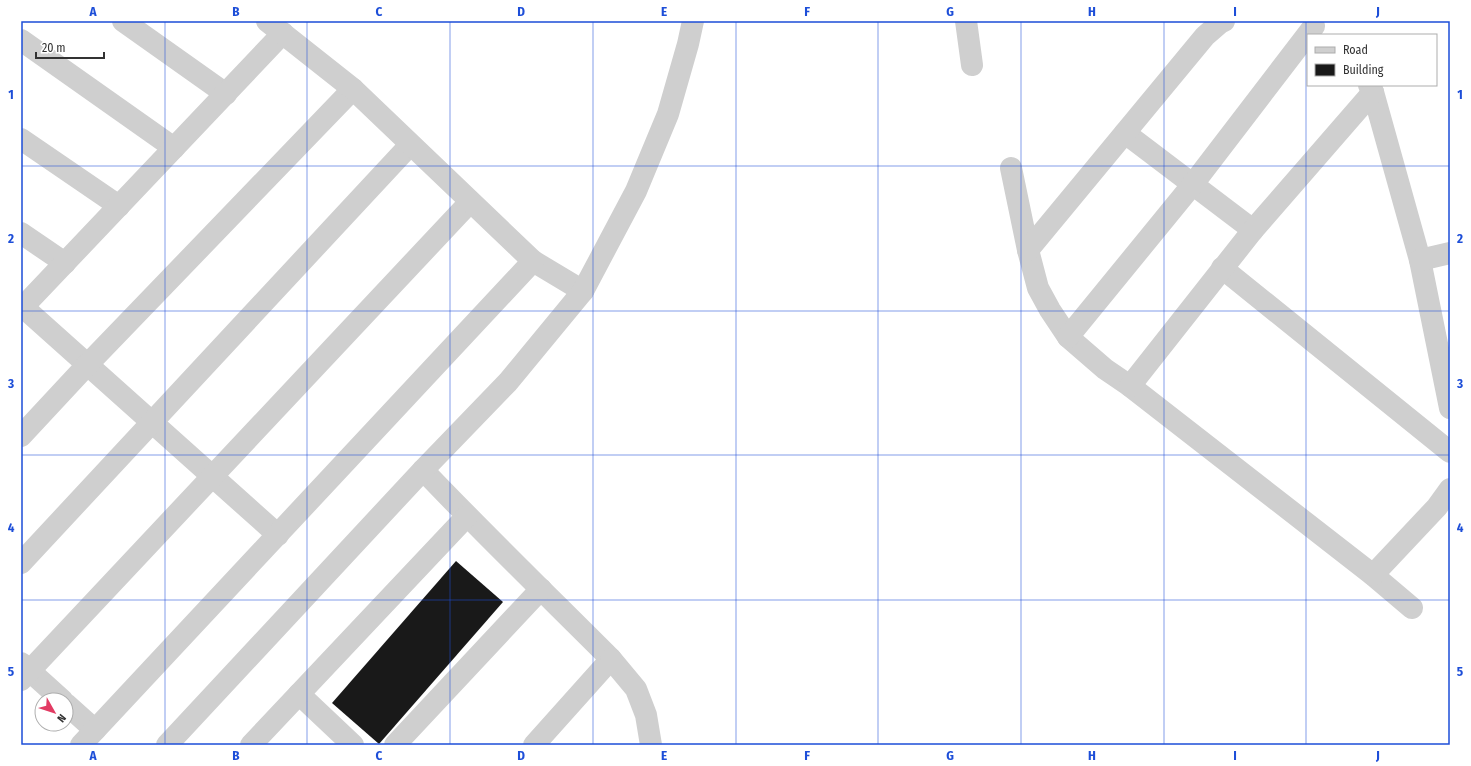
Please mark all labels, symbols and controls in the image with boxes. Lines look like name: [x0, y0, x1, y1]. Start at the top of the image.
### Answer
text: A: [88, 4, 97, 19]
text: B: [232, 4, 240, 19]
text: C: [376, 4, 383, 19]
text: D: [517, 4, 525, 19]
text: E: [661, 4, 667, 19]
text: F: [804, 4, 810, 19]
text: G: [946, 4, 954, 19]
text: H: [1088, 4, 1096, 19]
text: I: [1233, 4, 1237, 19]
text: J: [1375, 4, 1380, 19]
scale bar: [36, 34, 104, 60]
legend: [1307, 34, 1437, 86]
text: 20 m: [42, 41, 66, 55]
text: Road: [1343, 43, 1368, 57]
text: Building: [1343, 63, 1384, 77]
text: 1: [8, 87, 14, 102]
text: 1: [1457, 87, 1463, 102]
text: 2: [7, 231, 14, 246]
text: 2: [1456, 231, 1463, 246]
text: 3: [7, 376, 14, 391]
text: 3: [1456, 376, 1463, 391]
text: 4: [8, 520, 15, 535]
text: 4: [1457, 520, 1464, 535]
text: 5: [8, 664, 14, 679]
text: 5: [1457, 664, 1463, 679]
north arrow: [34, 692, 74, 732]
text: N: [54, 711, 69, 725]
text: A: [88, 748, 97, 763]
text: B: [232, 748, 240, 763]
text: C: [376, 748, 383, 763]
text: D: [517, 748, 525, 763]
text: E: [661, 748, 667, 763]
text: F: [804, 748, 810, 763]
text: G: [946, 748, 954, 763]
text: H: [1088, 748, 1096, 763]
text: I: [1233, 748, 1237, 763]
text: J: [1375, 748, 1380, 763]

